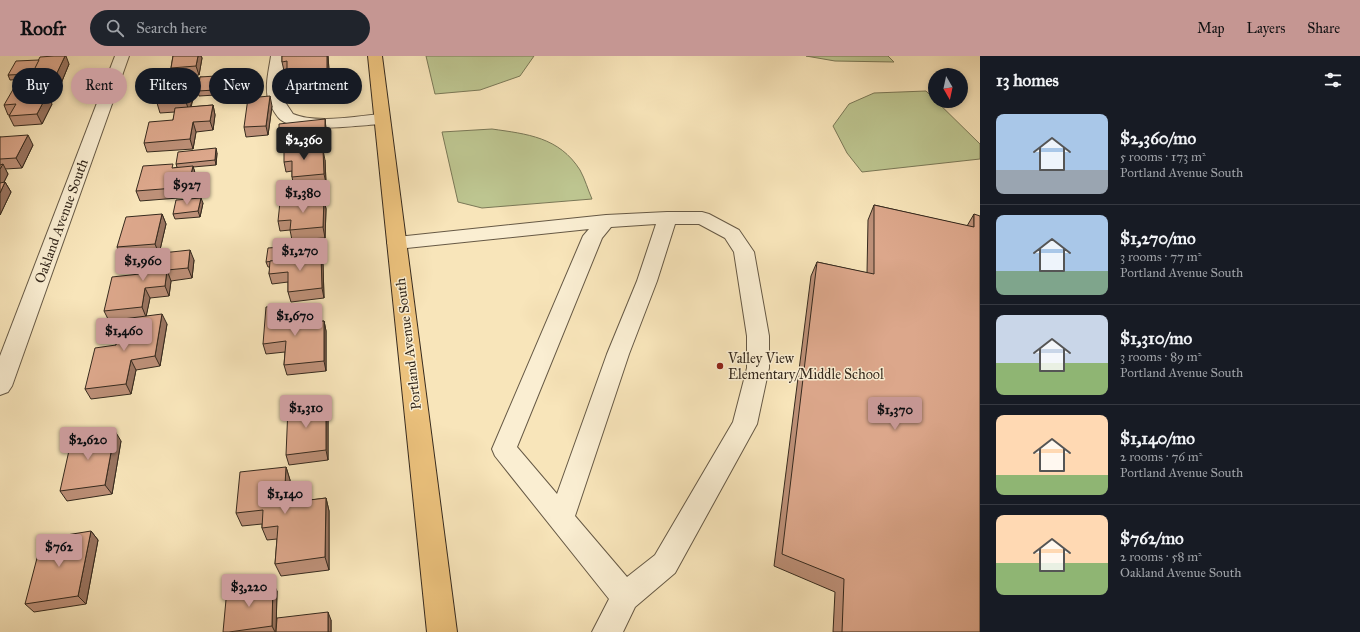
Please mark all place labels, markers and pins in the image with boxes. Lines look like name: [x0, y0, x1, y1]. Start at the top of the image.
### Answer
pin: $2,360: [271, 127, 337, 161]
pin: $927: [163, 172, 211, 206]
pin: $1,380: [270, 180, 336, 214]
pin: $1,270: [267, 238, 333, 272]
pin: $1,960: [110, 248, 176, 282]
pin: $1,670: [262, 303, 328, 337]
pin: $1,460: [91, 318, 157, 352]
place label: Valley View Elementary/Middle School: [727, 350, 884, 383]
marker: Valley View Elementary/Middle School: [715, 361, 725, 371]
pin: $1,310: [273, 395, 339, 429]
pin: $1,370: [862, 397, 928, 431]
pin: $2,620: [55, 427, 121, 461]
pin: $1,140: [252, 481, 318, 515]
pin: $762: [35, 534, 83, 568]
pin: $3,220: [216, 574, 282, 608]

